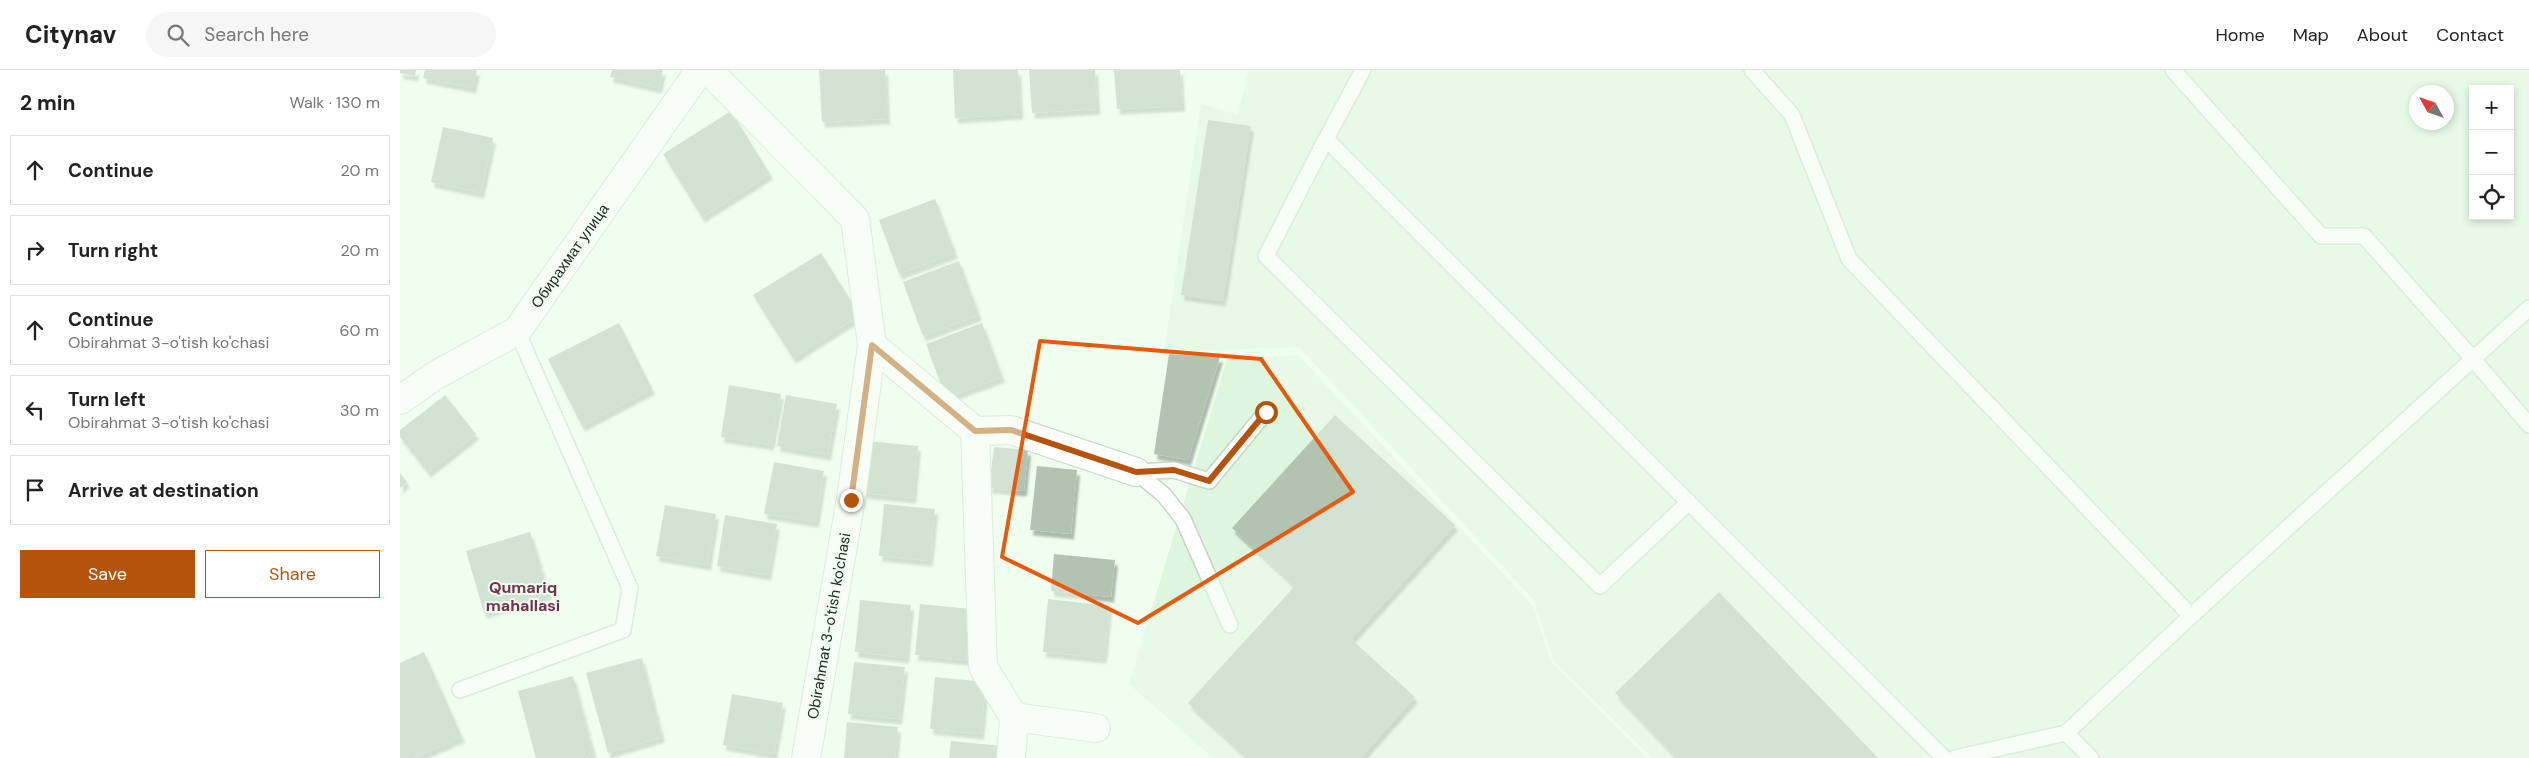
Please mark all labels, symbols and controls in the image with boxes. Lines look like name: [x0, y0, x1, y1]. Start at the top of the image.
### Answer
search box: [146, 12, 496, 57]
text: Citynav: [25, 19, 116, 50]
icon: search: [164, 21, 192, 49]
text: Search here: [204, 22, 309, 47]
text: Home: [2215, 23, 2265, 47]
text: Map: [2293, 23, 2329, 47]
text: About: [2357, 23, 2408, 47]
text: Contact: [2436, 23, 2504, 47]
north arrow: [2409, 85, 2454, 130]
map controls: [2469, 85, 2514, 220]
button: +: [2469, 85, 2514, 130]
text: 2 min: [20, 89, 76, 117]
text: Walk · 130 m: [289, 92, 380, 113]
button: −: [2469, 130, 2514, 175]
icon: ahead: [21, 156, 49, 184]
text: Continue: [68, 158, 154, 183]
text: 20 m: [340, 160, 379, 181]
button: locate: [2469, 175, 2514, 220]
street label: Обирахмат улица: [526, 199, 614, 312]
icon: right: [21, 236, 49, 264]
text: Turn right: [68, 238, 158, 263]
text: 20 m: [340, 240, 379, 261]
text: Continue: [68, 307, 154, 332]
icon: ahead: [21, 316, 49, 344]
text: 60 m: [339, 320, 379, 341]
text: Obirahmat 3-o'tish ko'chasi: [68, 332, 269, 353]
text: Turn left: [68, 387, 146, 412]
icon: left: [21, 396, 49, 424]
text: 30 m: [340, 400, 379, 421]
route start: [1255, 401, 1278, 424]
text: Obirahmat 3-o'tish ko'chasi: [68, 412, 269, 433]
icon: arrive: [21, 476, 49, 504]
text: Arrive at destination: [68, 478, 259, 503]
route end: [840, 489, 863, 512]
street label: Obirahmat 3-o'tish ko'chasi: [803, 531, 855, 721]
button: Save: [20, 550, 195, 598]
button: Share: [205, 550, 380, 598]
district label: Qumariq mahallasi: [486, 577, 560, 616]

